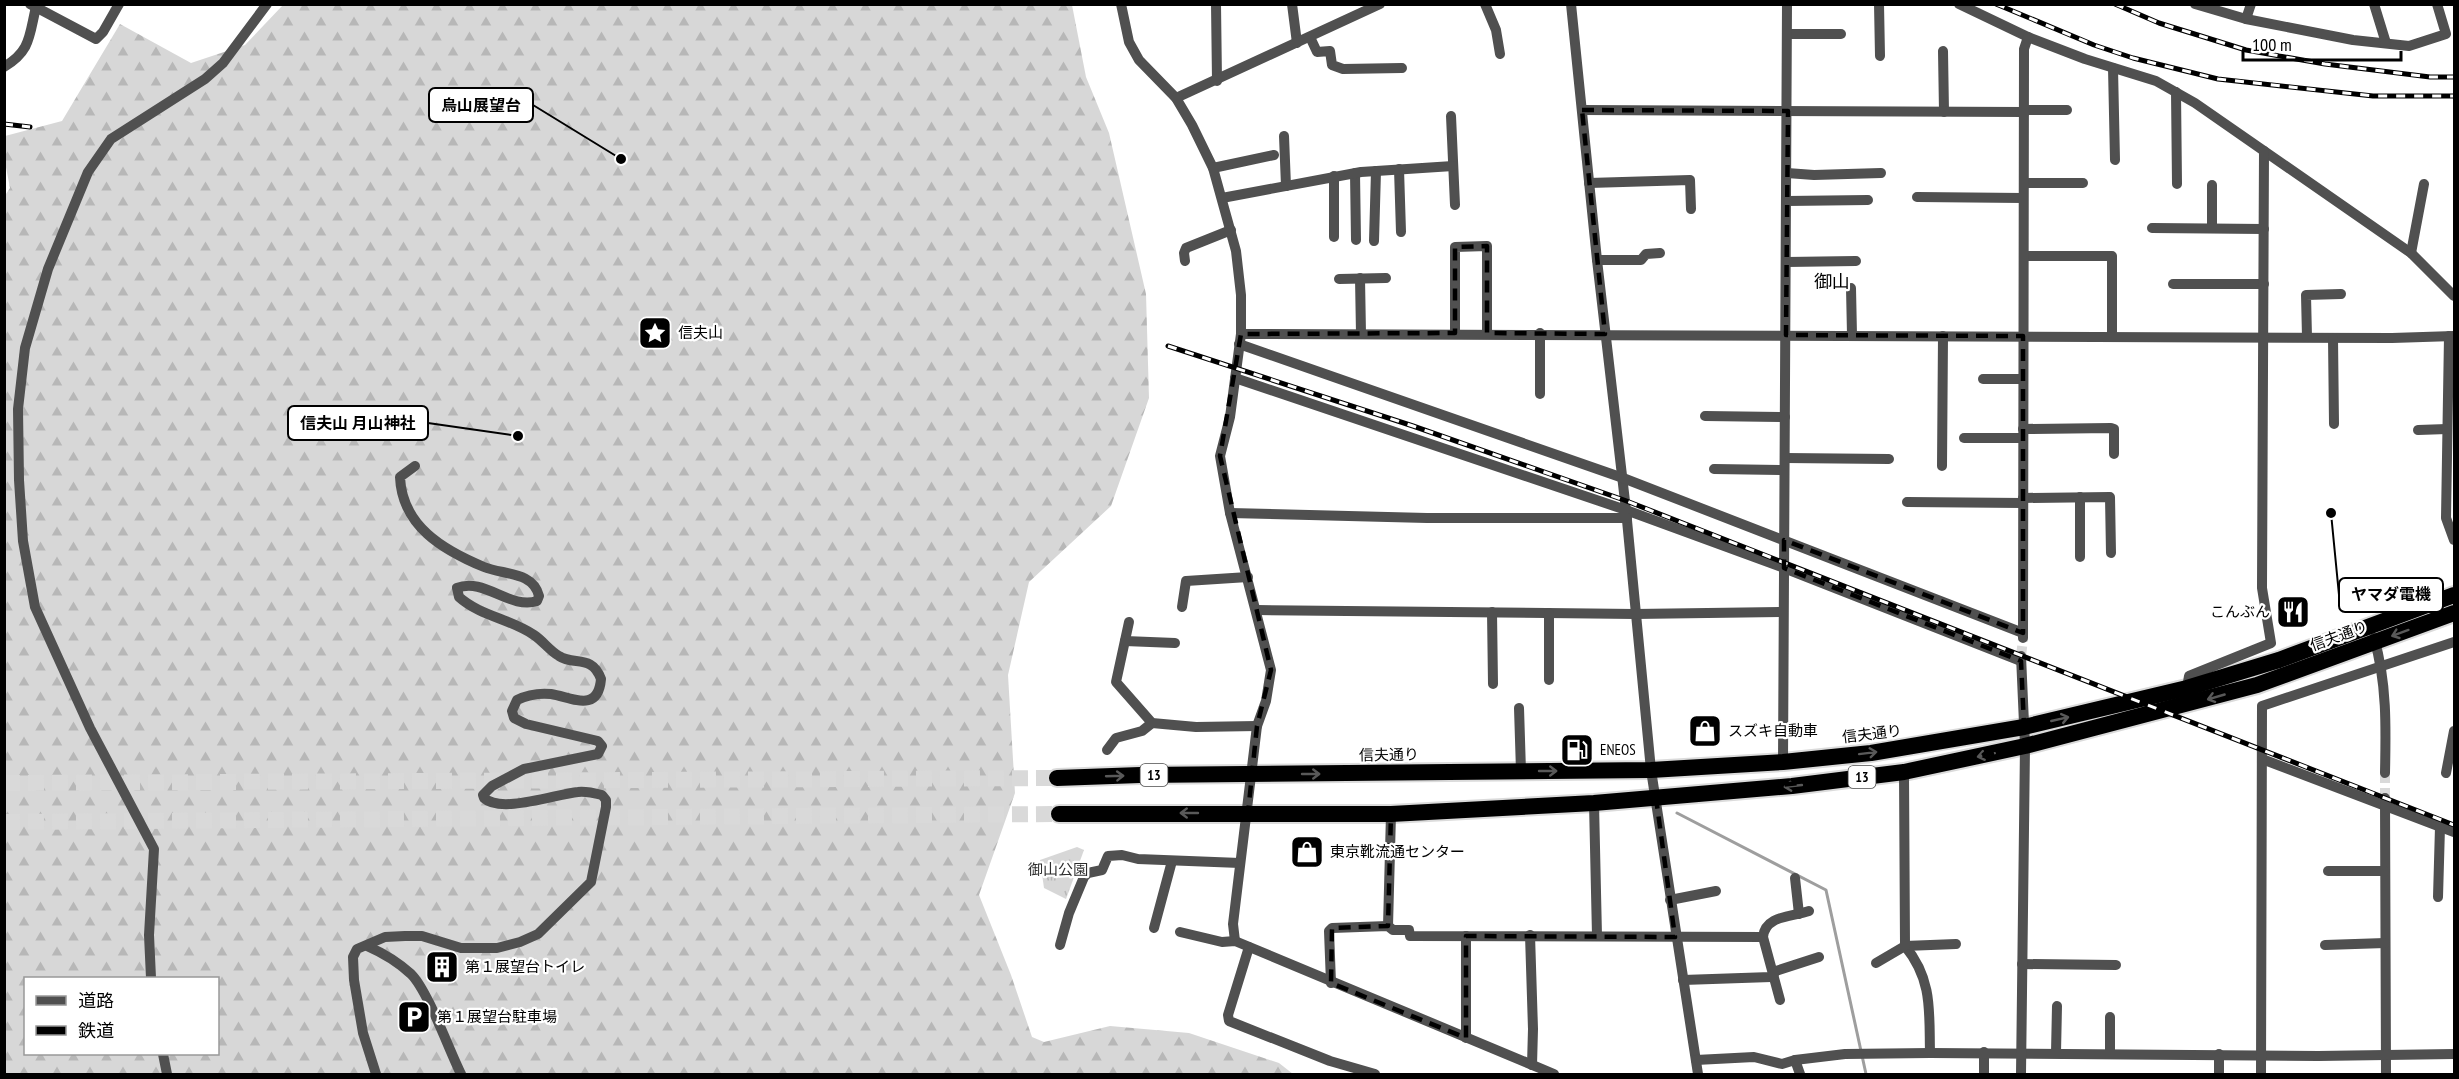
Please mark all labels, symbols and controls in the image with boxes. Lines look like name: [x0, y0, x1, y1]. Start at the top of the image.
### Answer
scale bar: [2243, 24, 2400, 62]
text: 100 m: [2252, 33, 2292, 56]
callout: 烏山展望台: [429, 88, 533, 122]
text: 烏山展望台: [441, 95, 521, 115]
district label: 御山: [1814, 270, 1850, 293]
place icon: 信夫山: [637, 315, 673, 351]
place label: 信夫山: [678, 323, 723, 342]
callout: 信夫山 月山神社: [288, 406, 428, 440]
text: 信夫山 月山神社: [299, 413, 416, 433]
callout: ヤマダ電機: [2339, 578, 2443, 612]
text: ヤマダ電機: [2351, 584, 2431, 604]
restaurant icon: こんぶん: [2275, 594, 2311, 630]
place label: こんぶん: [2210, 602, 2270, 621]
street label: 信夫通り: [2307, 616, 2370, 655]
one-way arrow: [2391, 629, 2410, 640]
one-way arrow: [2206, 692, 2225, 703]
one-way arrow: [2050, 712, 2069, 724]
shop icon: スズキ自動車: [1687, 713, 1723, 749]
street label: 信夫通り: [1841, 720, 1903, 747]
place label: スズキ自動車: [1728, 721, 1818, 740]
fuel station icon: ENEOS: [1559, 732, 1595, 768]
place label: ENEOS: [1600, 740, 1636, 759]
street label: 信夫通り: [1359, 744, 1419, 765]
one-way arrow: [1858, 748, 1877, 759]
one-way arrow: [1976, 749, 1995, 761]
road number: 13: [1140, 764, 1168, 786]
one-way arrow: [1537, 765, 1557, 777]
road number: 13: [1848, 766, 1876, 788]
one-way arrow: [1300, 768, 1320, 780]
one-way arrow: [1104, 770, 1124, 782]
one-way arrow: [1784, 781, 1804, 792]
one-way arrow: [1180, 807, 1200, 819]
shop icon: 東京靴流通センター: [1289, 834, 1325, 870]
place label: 東京靴流通センター: [1330, 842, 1465, 861]
park label: 御山公園: [1028, 860, 1088, 879]
building icon: 第１展望台トイレ: [424, 949, 460, 985]
place label: 第１展望台トイレ: [465, 957, 585, 976]
legend: [24, 977, 219, 1055]
text: 道路: [78, 989, 114, 1012]
parking icon: 第１展望台駐車場: [396, 999, 432, 1035]
place label: 第１展望台駐車場: [437, 1007, 557, 1026]
text: 鉄道: [78, 1019, 114, 1042]

